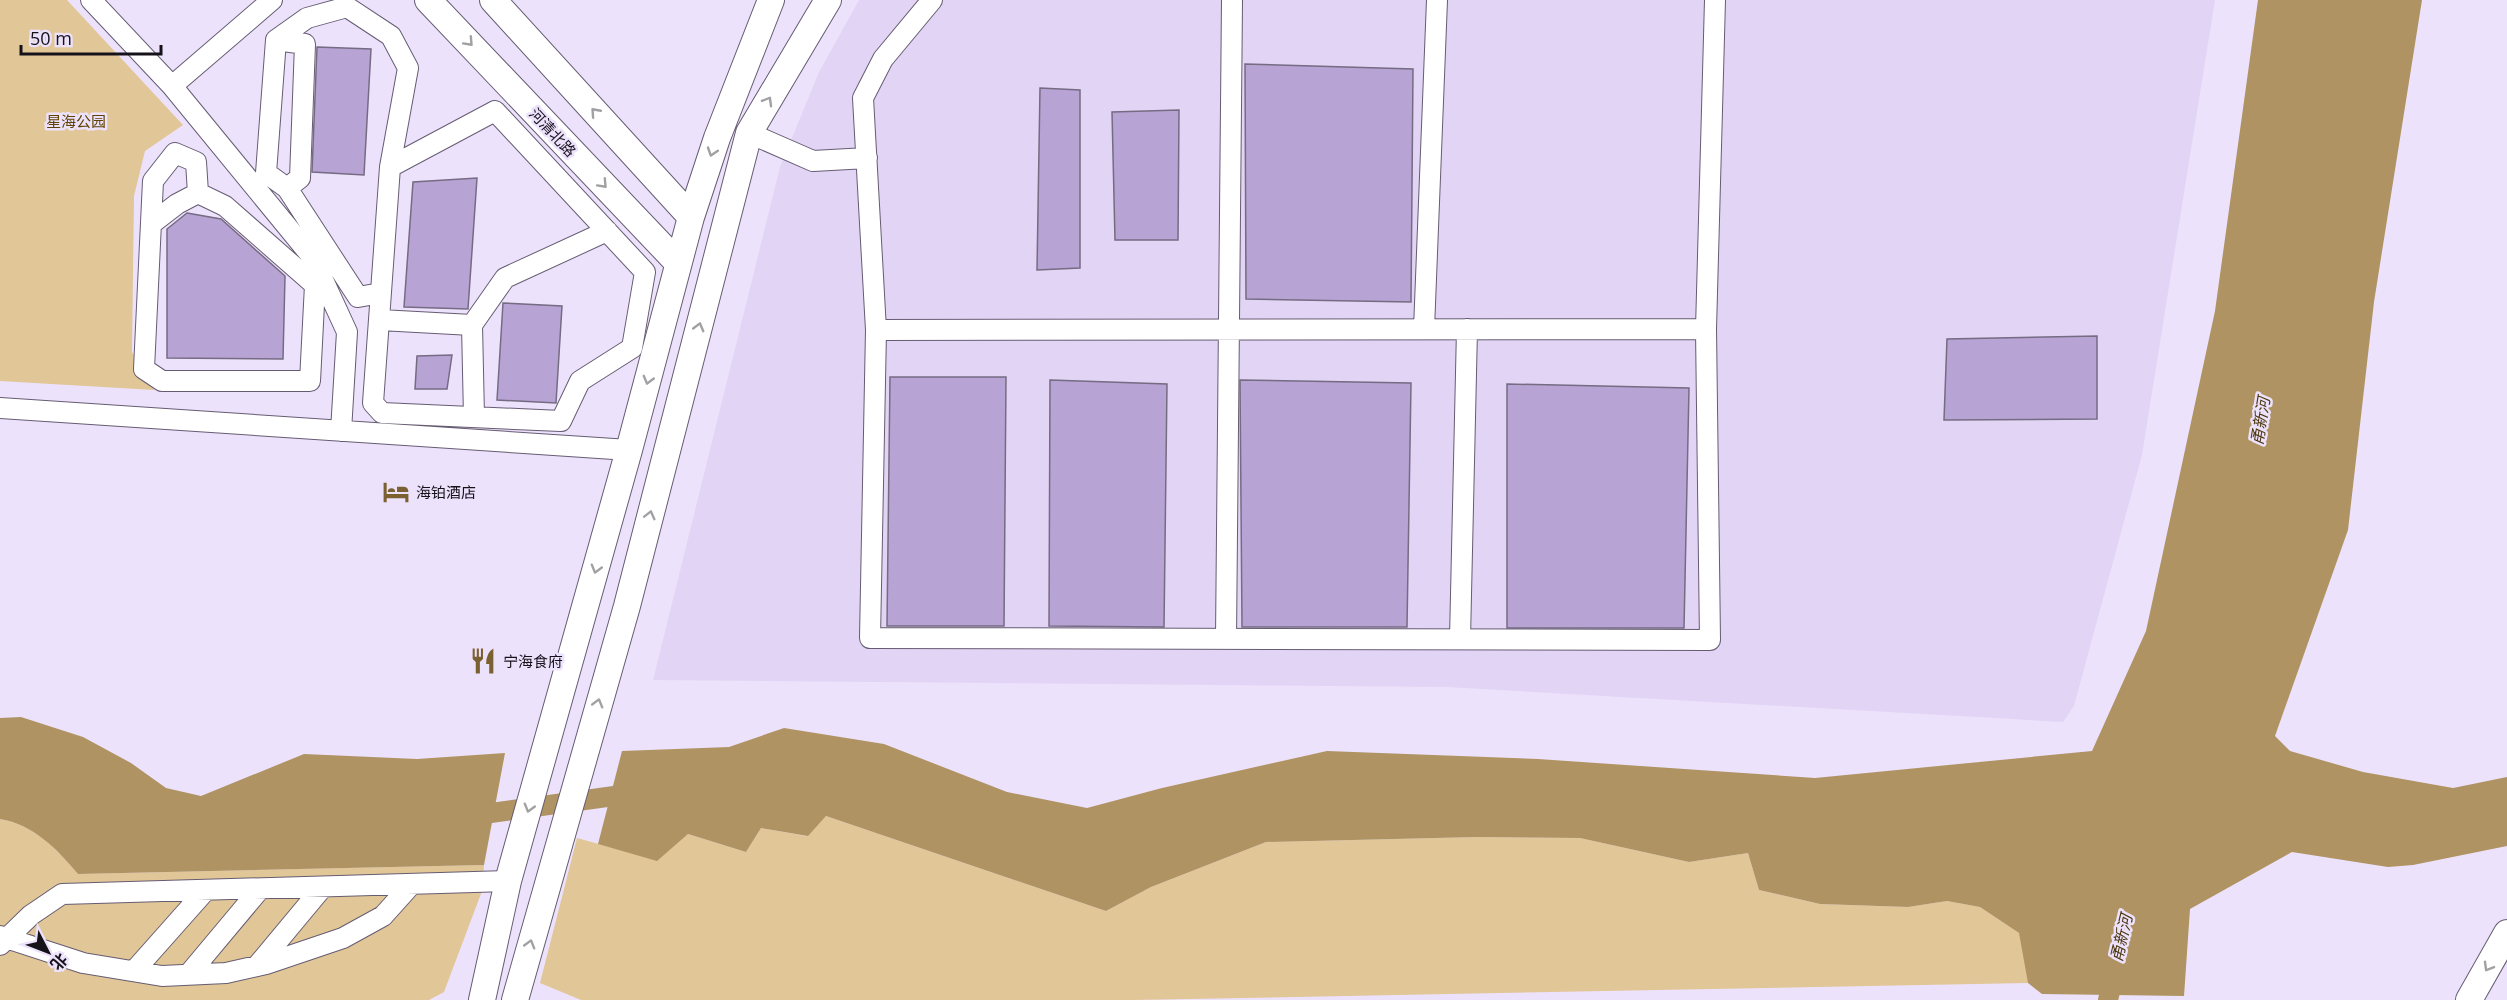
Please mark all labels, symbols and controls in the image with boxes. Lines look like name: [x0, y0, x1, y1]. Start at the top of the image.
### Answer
scale bar: [21, 18, 160, 56]
text: 50 m: [30, 26, 72, 50]
one-way arrow: [462, 36, 473, 46]
one-way arrow: [760, 97, 772, 107]
street label: 河清北路: [525, 103, 581, 161]
one-way arrow: [591, 108, 602, 119]
park label: 星海公园: [46, 111, 106, 131]
one-way arrow: [707, 146, 719, 157]
one-way arrow: [596, 177, 607, 187]
one-way arrow: [691, 322, 704, 332]
one-way arrow: [642, 375, 655, 385]
water label: 甬新河: [2245, 393, 2275, 446]
hotel icon: 海铂酒店: [381, 477, 411, 507]
place label: 海铂酒店: [416, 482, 476, 502]
one-way arrow: [642, 510, 655, 520]
one-way arrow: [591, 563, 603, 573]
restaurant icon: 宁海食府: [468, 646, 498, 676]
place label: 宁海食府: [503, 651, 563, 671]
one-way arrow: [591, 698, 603, 709]
one-way arrow: [524, 802, 536, 812]
water label: 甬新河: [2105, 909, 2138, 964]
north arrow: [18, 922, 78, 982]
one-way arrow: [523, 939, 536, 949]
text: 北: [46, 949, 73, 975]
one-way arrow: [2484, 961, 2495, 971]

